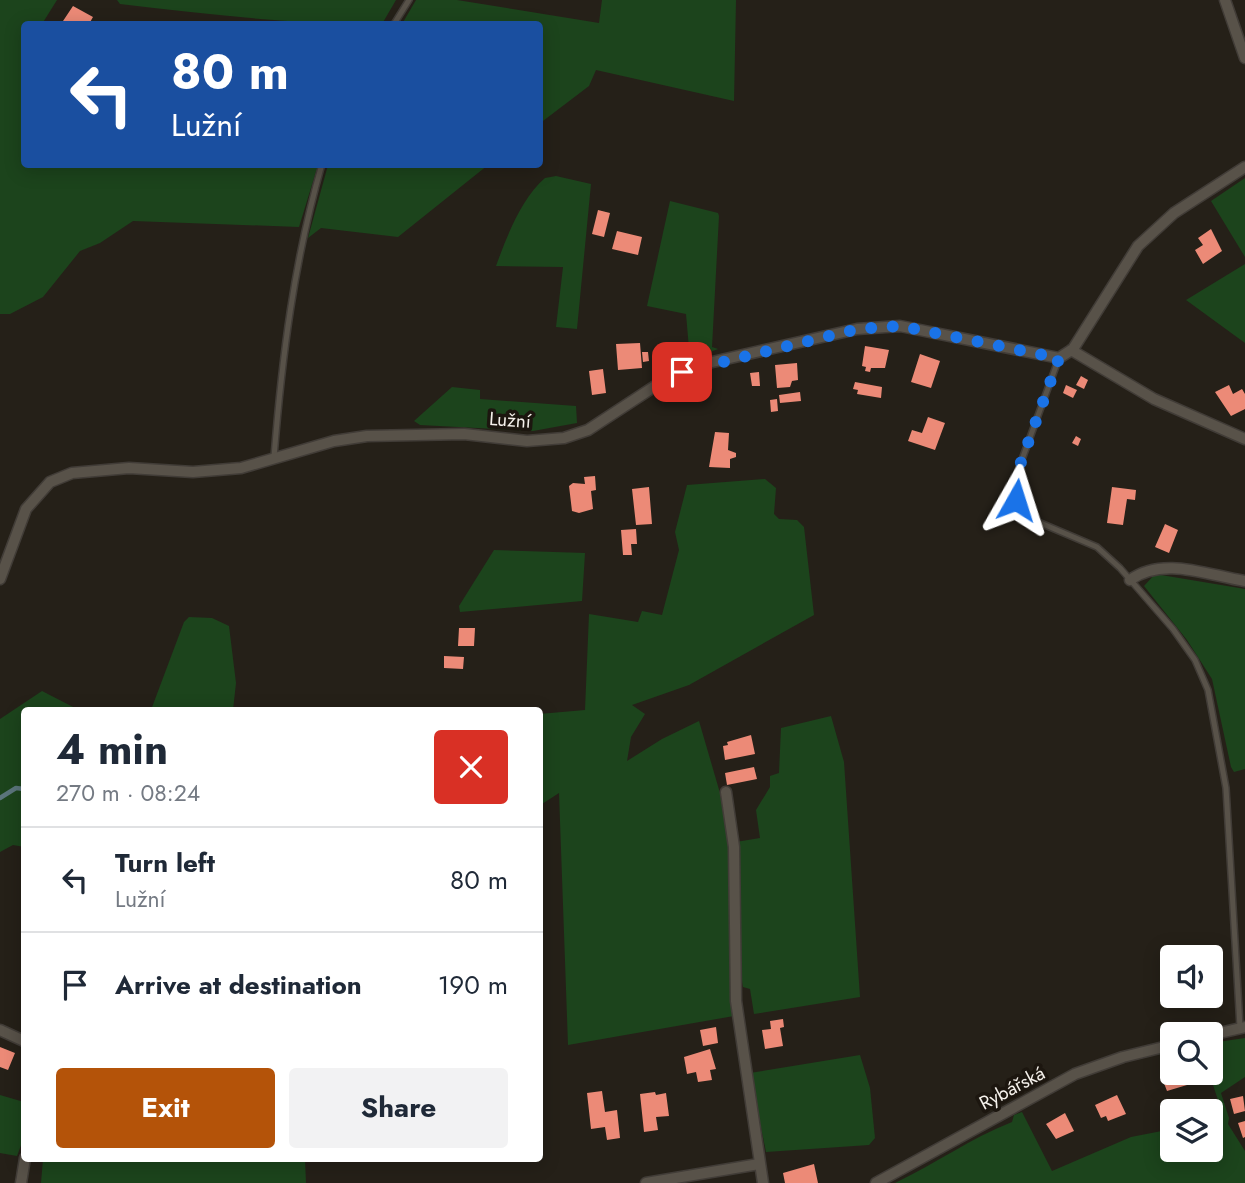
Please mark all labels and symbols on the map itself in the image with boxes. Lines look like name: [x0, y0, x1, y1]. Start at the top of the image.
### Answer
pin: [652, 342, 712, 402]
street label: Lužní: [488, 405, 533, 435]
position arrow: [979, 463, 1053, 537]
street label: Rybářská: [974, 1059, 1050, 1117]

